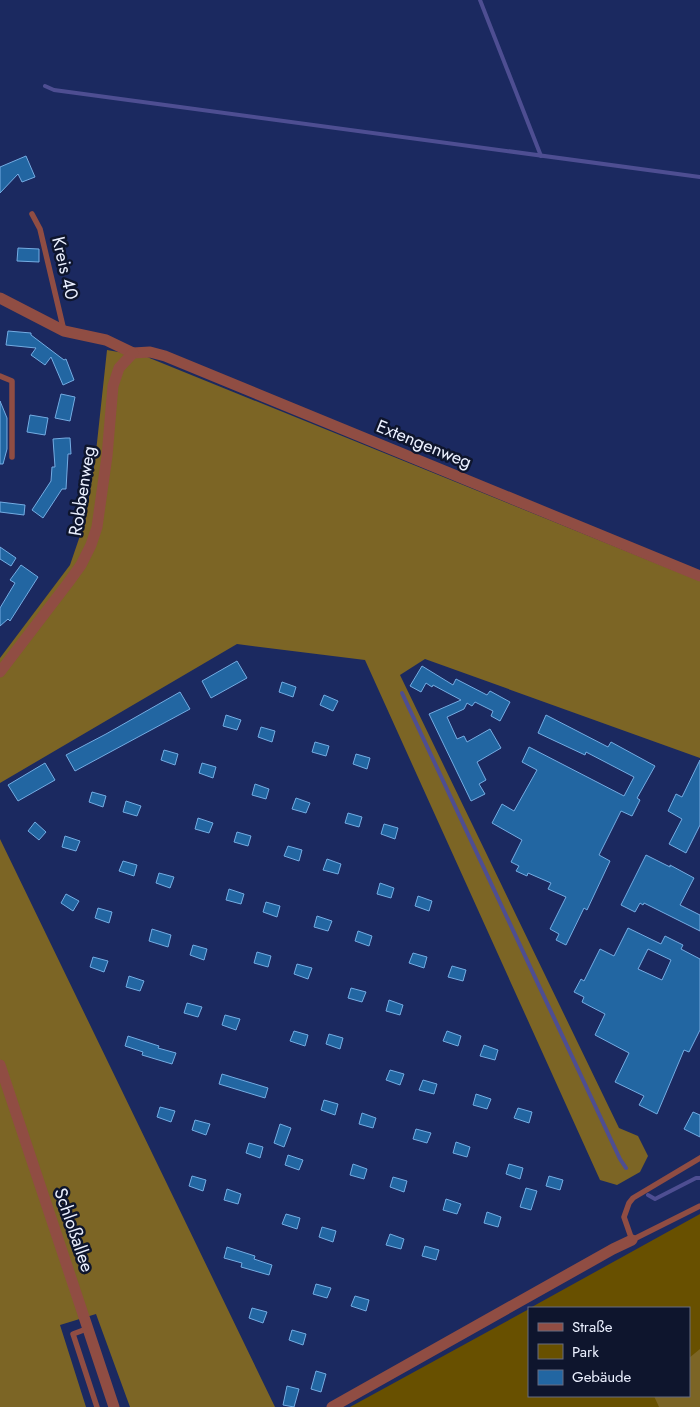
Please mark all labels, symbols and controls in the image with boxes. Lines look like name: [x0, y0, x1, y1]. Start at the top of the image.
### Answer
street label: Kreis 40: [45, 234, 85, 302]
street label: Extengenweg: [372, 413, 476, 475]
street label: Robbenweg: [62, 444, 102, 538]
street label: Schloßallee: [47, 1184, 101, 1276]
legend: [528, 1307, 690, 1397]
text: Straße: [572, 1316, 613, 1338]
text: Park: [572, 1341, 599, 1363]
text: Gebäude: [572, 1366, 632, 1388]

